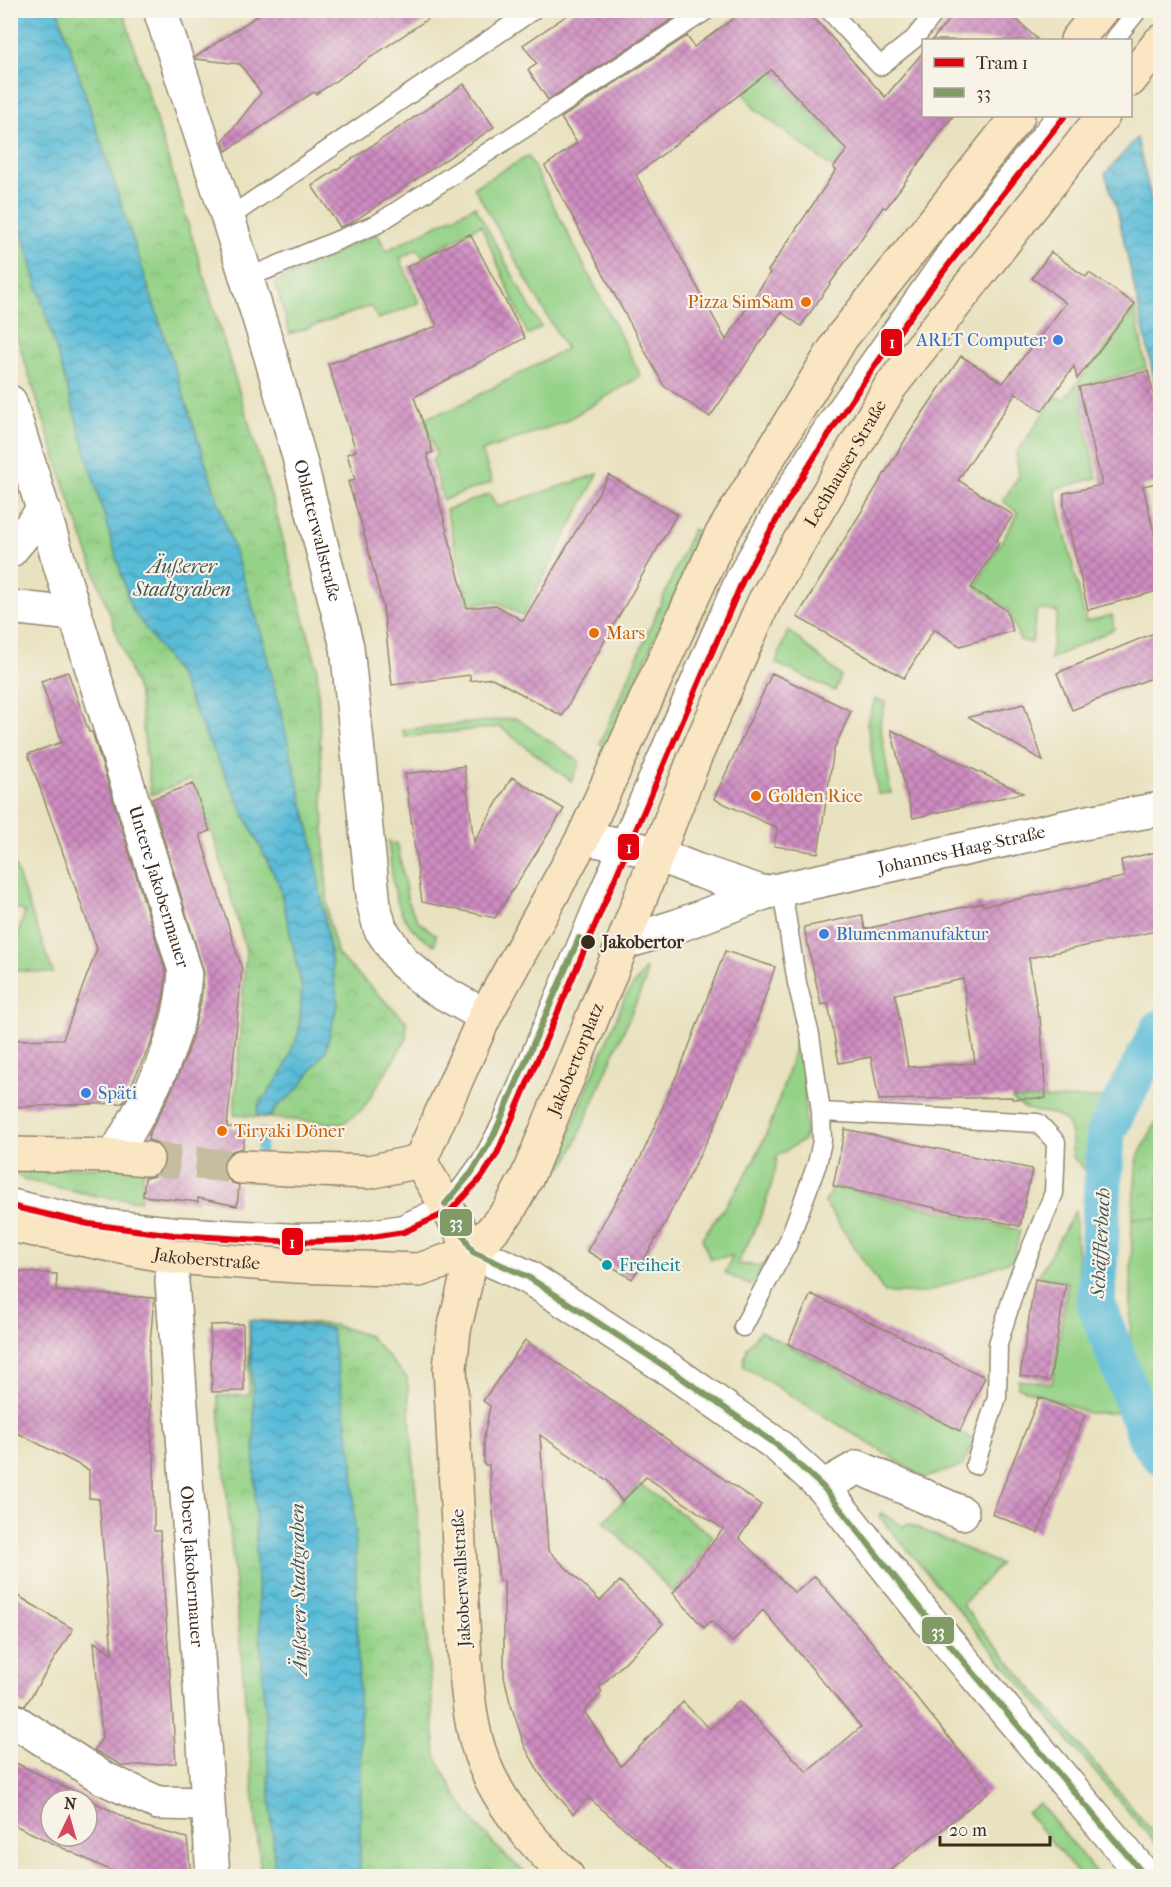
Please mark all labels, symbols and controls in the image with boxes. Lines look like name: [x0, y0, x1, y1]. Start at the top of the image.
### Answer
legend: [922, 39, 1132, 117]
text: Tram 1: [976, 53, 1028, 74]
text: 33: [976, 83, 991, 104]
place label: Pizza SimSam: [688, 292, 794, 313]
marker: Pizza SimSam: [799, 295, 813, 309]
line badge: 1: [880, 328, 903, 357]
place label: ARLT Computer: [915, 330, 1046, 351]
text: 1: [889, 333, 895, 352]
marker: ARLT Computer: [1051, 333, 1065, 347]
street label: Lechhauser Straße: [800, 396, 891, 531]
street label: Oblatterwallstraße: [289, 457, 345, 604]
water label: Äußerer Stadtgraben: [132, 553, 231, 601]
place label: Mars: [606, 623, 645, 644]
marker: Mars: [587, 626, 601, 640]
place label: Golden Rice: [768, 786, 863, 807]
marker: Golden Rice: [749, 789, 763, 803]
street label: Untere Jakobermauer: [124, 803, 193, 971]
street label: Johannes-Haag-Straße: [874, 822, 1047, 879]
line badge: 1: [617, 833, 640, 861]
text: 1: [626, 838, 632, 857]
place label: Blumenmanufaktur: [836, 924, 989, 945]
marker: Blumenmanufaktur: [817, 927, 831, 941]
place label: Jakobertor: [600, 932, 684, 953]
marker: Jakobertor: [579, 933, 597, 951]
street label: Jakobertorplatz: [543, 1000, 608, 1120]
place label: Späti: [98, 1083, 138, 1104]
marker: Späti: [79, 1086, 93, 1100]
place label: Tiryaki Döner: [234, 1121, 345, 1142]
marker: Tiryaki Döner: [215, 1124, 229, 1138]
water label: Schäfflerbach: [1086, 1187, 1115, 1300]
line badge: 33: [439, 1208, 473, 1237]
text: 33: [449, 1213, 463, 1233]
line badge: 1: [281, 1227, 304, 1256]
text: 1: [289, 1233, 295, 1252]
street label: Jakoberstraße: [150, 1243, 261, 1274]
place label: Freiheit: [619, 1255, 682, 1276]
marker: Freiheit: [600, 1258, 614, 1272]
street label: Obere Jakobermauer: [175, 1485, 207, 1648]
water label: Äußerer Stadtgraben: [284, 1503, 312, 1678]
street label: Jakoberwallstraße: [447, 1508, 476, 1650]
line badge: 33: [921, 1616, 955, 1645]
text: 33: [931, 1622, 945, 1642]
north arrow: [39, 1788, 99, 1848]
text: N: [63, 1794, 78, 1814]
scale bar: [940, 1809, 1050, 1847]
text: 20 m: [949, 1820, 987, 1841]

